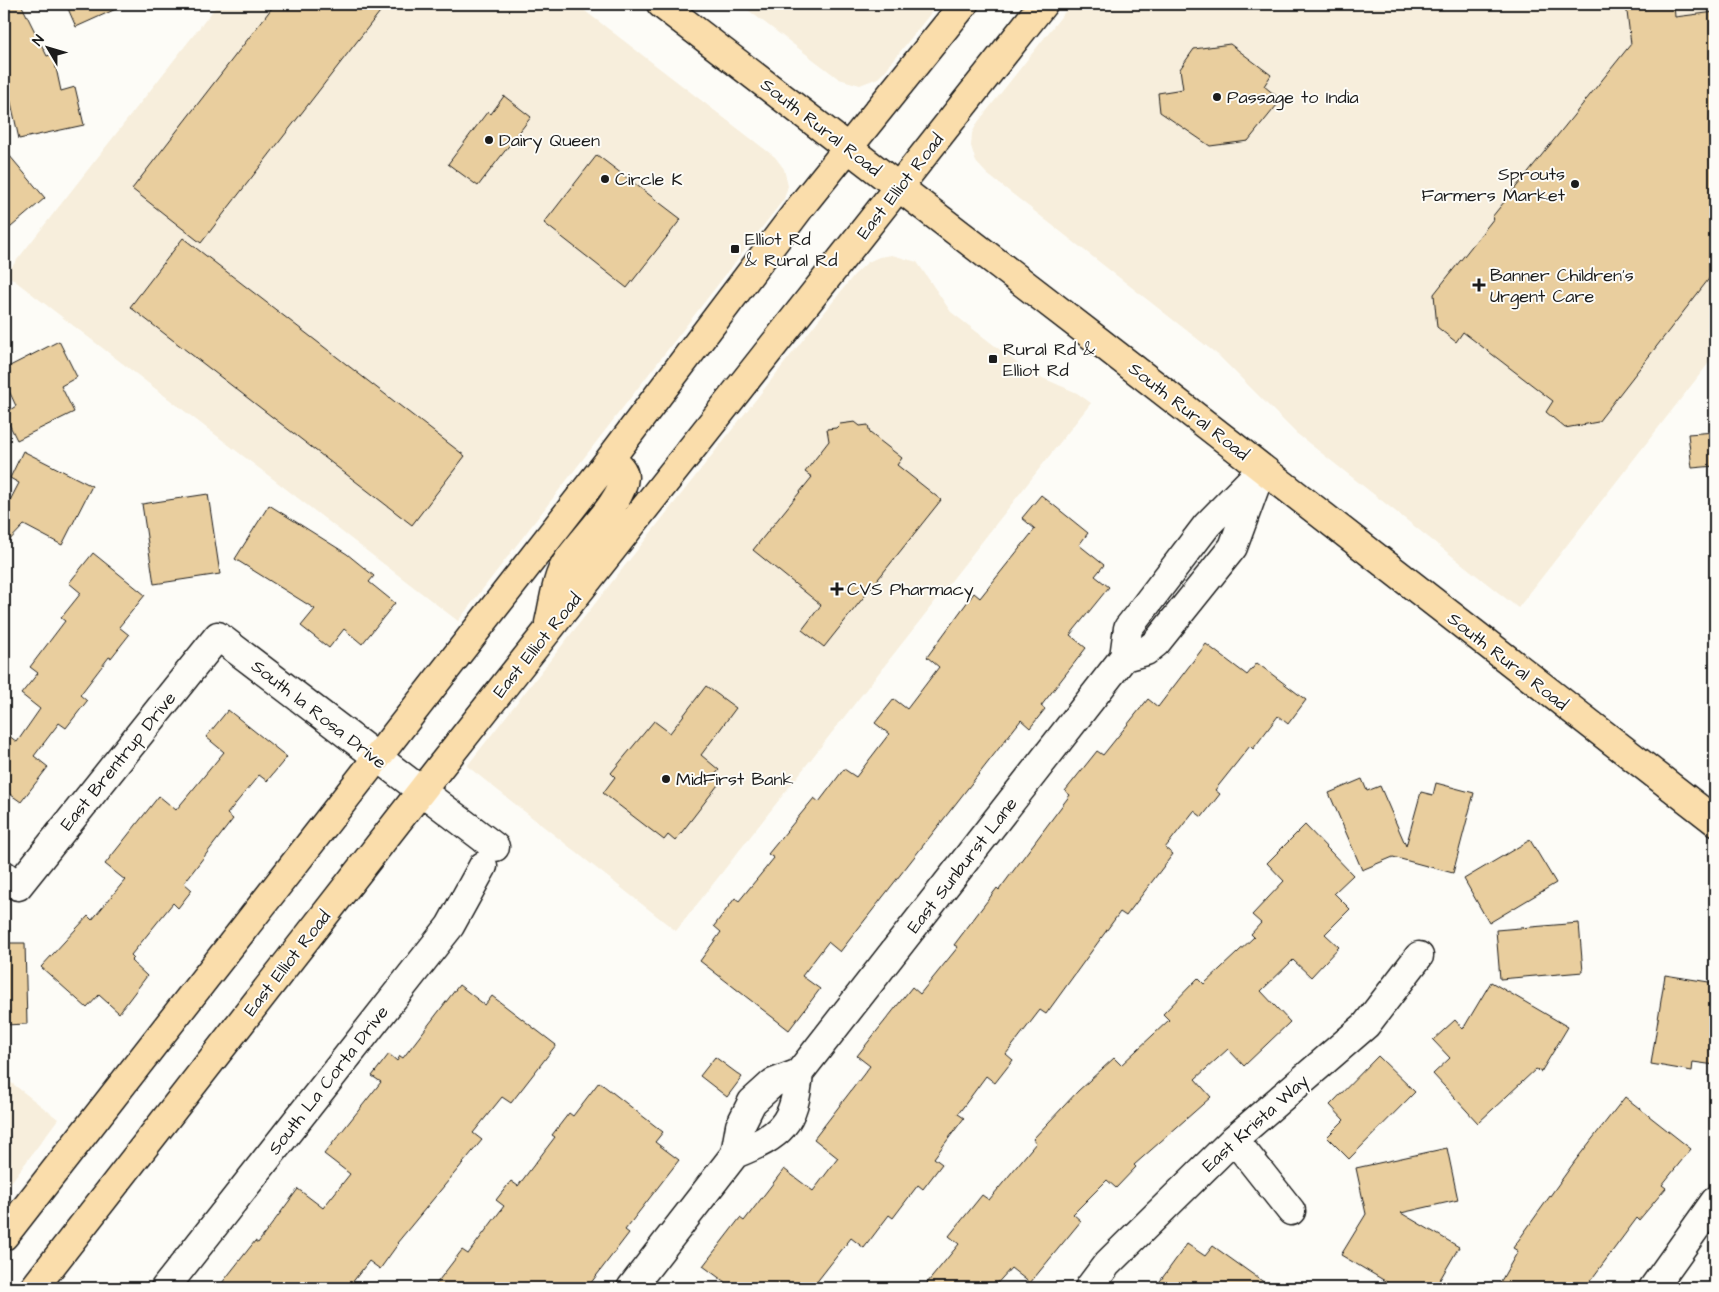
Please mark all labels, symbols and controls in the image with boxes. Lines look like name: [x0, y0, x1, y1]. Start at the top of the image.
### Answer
north arrow: [22, 22, 72, 72]
text: N: [28, 31, 49, 50]
street label: South Rural Road: [755, 72, 886, 182]
place label: Passage to India: [1227, 85, 1359, 111]
marker: Passage to India: [1211, 91, 1223, 103]
place label: Dairy Queen: [499, 128, 600, 154]
street label: East Elliot Road: [851, 128, 950, 245]
marker: Dairy Queen: [483, 134, 495, 146]
place label: Sprouts Farmers Market: [1421, 162, 1566, 208]
place label: Circle K: [615, 167, 683, 192]
marker: Circle K: [599, 173, 611, 185]
marker: Sprouts Farmers Market: [1569, 178, 1581, 190]
place label: Elliot Rd & Rural Rd: [745, 227, 837, 273]
marker: Elliot Rd & Rural Rd: [729, 243, 741, 255]
place label: Banner Children's Urgent Care: [1490, 263, 1634, 310]
marker: Banner Children's Urgent Care: [1472, 278, 1486, 292]
place label: Rural Rd & Elliot Rd: [1003, 337, 1095, 383]
marker: Rural Rd & Elliot Rd: [987, 353, 999, 365]
street label: South Rural Road: [1123, 356, 1254, 466]
place label: CVS Pharmacy: [847, 577, 974, 603]
marker: CVS Pharmacy: [831, 583, 843, 595]
street label: East Elliot Road: [487, 588, 587, 703]
street label: South Rural Road: [1442, 606, 1573, 716]
street label: South la Rosa Drive: [246, 654, 392, 775]
street label: East Brentrup Drive: [55, 687, 182, 836]
place label: MidFirst Bank: [676, 767, 794, 792]
marker: MidFirst Bank: [660, 773, 672, 785]
street label: East Sunburst Lane: [901, 792, 1024, 938]
street label: East Elliot Road: [238, 905, 337, 1022]
street label: South La Corta Drive: [262, 1000, 395, 1160]
street label: East Krista Way: [1197, 1069, 1315, 1179]

